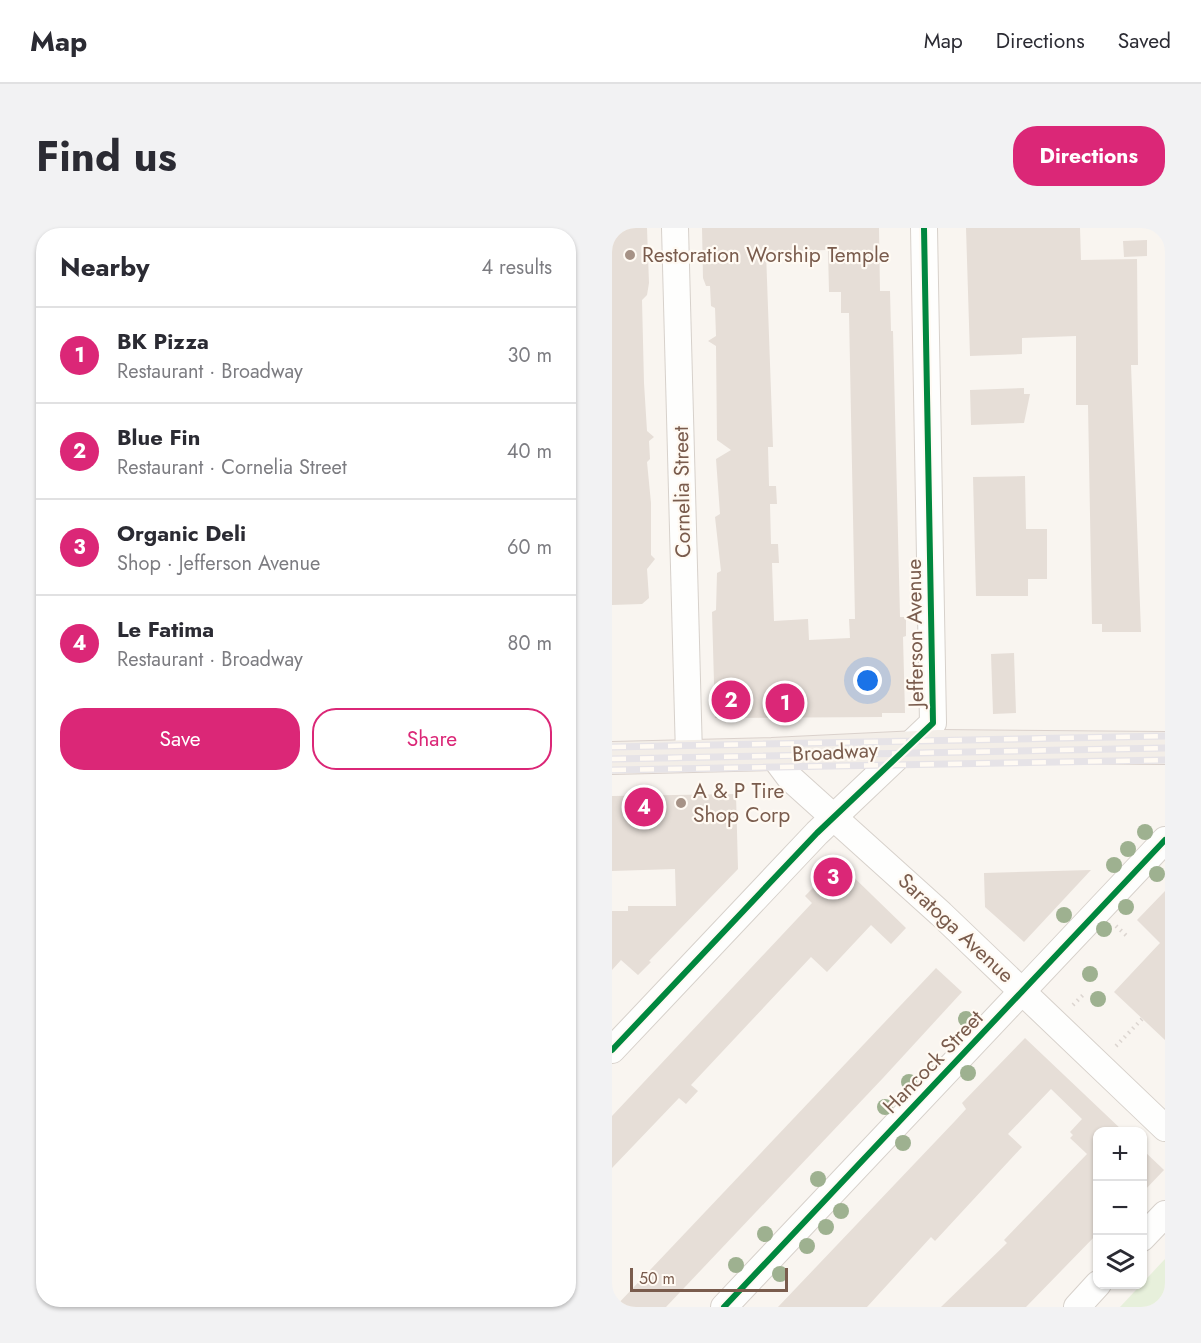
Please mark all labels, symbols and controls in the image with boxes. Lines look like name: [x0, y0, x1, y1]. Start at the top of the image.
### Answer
text: Map: [30, 21, 87, 62]
text: Map: [924, 26, 963, 56]
text: Directions: [996, 26, 1085, 56]
text: Saved: [1118, 26, 1171, 56]
text: Find us: [36, 126, 177, 187]
button: Directions: [1013, 126, 1165, 186]
place label: Restoration Worship Temple: [642, 240, 890, 270]
text: Nearby: [60, 248, 149, 286]
marker: Restoration Worship Temple: [623, 248, 637, 262]
text: 4 results: [481, 253, 552, 282]
text: BK Pizza: [117, 325, 209, 357]
text: 1: [74, 341, 85, 370]
text: 30 m: [507, 341, 552, 370]
text: Restaurant · Broadway: [117, 357, 303, 386]
text: Blue Fin: [117, 421, 200, 453]
street label: Cornelia Street: [666, 426, 698, 558]
text: 2: [73, 437, 86, 466]
text: 40 m: [507, 437, 552, 466]
text: Restaurant · Cornelia Street: [117, 453, 347, 482]
text: Organic Deli: [117, 517, 246, 549]
text: 3: [73, 533, 86, 562]
text: 60 m: [507, 533, 552, 562]
text: Shop · Jefferson Avenue: [117, 549, 320, 578]
street label: Jefferson Avenue: [899, 558, 931, 711]
text: Le Fatima: [117, 613, 214, 645]
text: 4: [73, 629, 86, 658]
text: 80 m: [507, 629, 552, 658]
text: Restaurant · Broadway: [117, 645, 303, 674]
your location: [853, 666, 882, 695]
pin: 2: [712, 678, 750, 722]
pin: 1: [766, 680, 804, 726]
button: Save: [60, 708, 300, 770]
button: Share: [312, 708, 552, 770]
street label: Broadway: [791, 735, 879, 769]
place label: A & P Tire Shop Corp: [693, 776, 790, 830]
pin: 4: [624, 784, 663, 830]
marker: A & P Tire Shop Corp: [674, 796, 688, 810]
pin: 3: [814, 854, 852, 900]
street label: Saratoga Avenue: [891, 866, 1021, 990]
street label: Hancock Street: [876, 1004, 990, 1120]
map controls: [1093, 1127, 1147, 1289]
button: +: [1093, 1127, 1147, 1181]
button: −: [1093, 1181, 1147, 1235]
button: layers: [1093, 1235, 1147, 1289]
scale bar: [630, 1265, 788, 1292]
text: 50 m: [639, 1267, 675, 1290]

